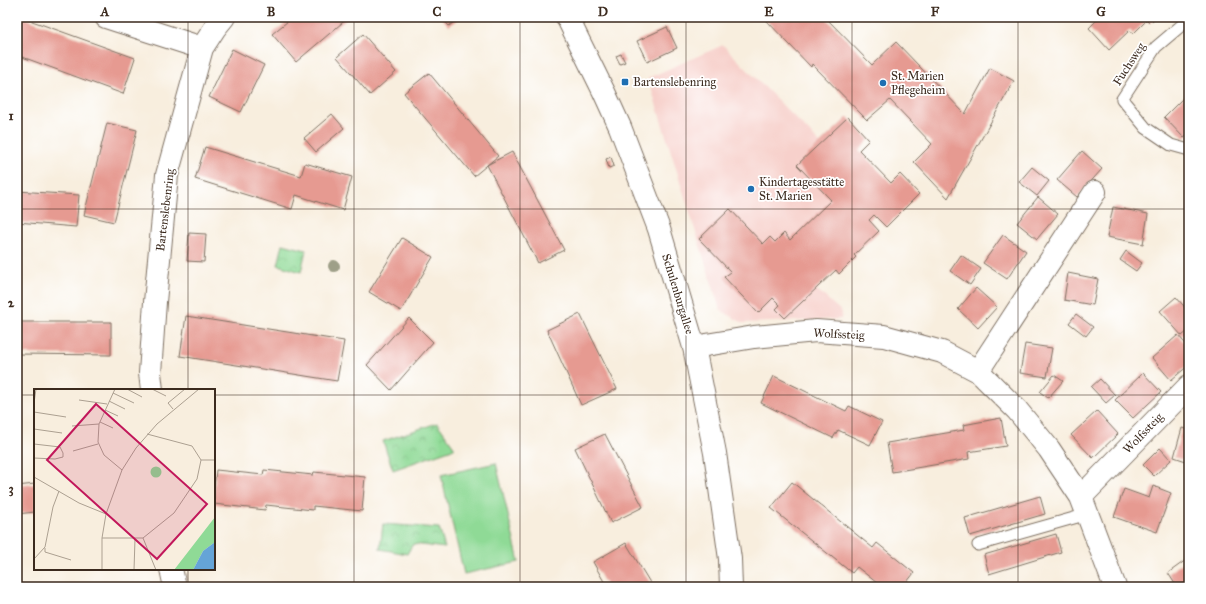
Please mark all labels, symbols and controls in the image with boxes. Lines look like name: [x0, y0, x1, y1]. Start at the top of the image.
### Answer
text: A: [100, 4, 110, 20]
text: B: [267, 4, 276, 20]
text: C: [433, 4, 442, 20]
text: D: [598, 4, 608, 20]
text: E: [764, 4, 774, 20]
text: F: [931, 4, 940, 20]
text: G: [1096, 4, 1106, 20]
street label: Fuchsweg: [1110, 39, 1149, 89]
place label: St. Marien Pflegeheim: [891, 69, 945, 98]
place label: Bartenslebenring: [633, 75, 716, 90]
marker: Bartenslebenring: [620, 77, 630, 87]
marker: St. Marien Pflegeheim: [878, 78, 888, 88]
text: 1: [8, 108, 14, 124]
street label: Bartenslebenring: [153, 168, 178, 252]
place label: Kindertagesstätte St. Marien: [759, 175, 844, 203]
marker: Kindertagesstätte St. Marien: [746, 184, 756, 194]
street label: Schulenburgallee: [658, 252, 697, 336]
text: 2: [8, 295, 15, 311]
street label: Wolfssteig: [813, 326, 865, 343]
inset map: [34, 389, 215, 570]
street label: Wolfssteig: [1120, 409, 1167, 457]
text: 3: [8, 481, 14, 497]

